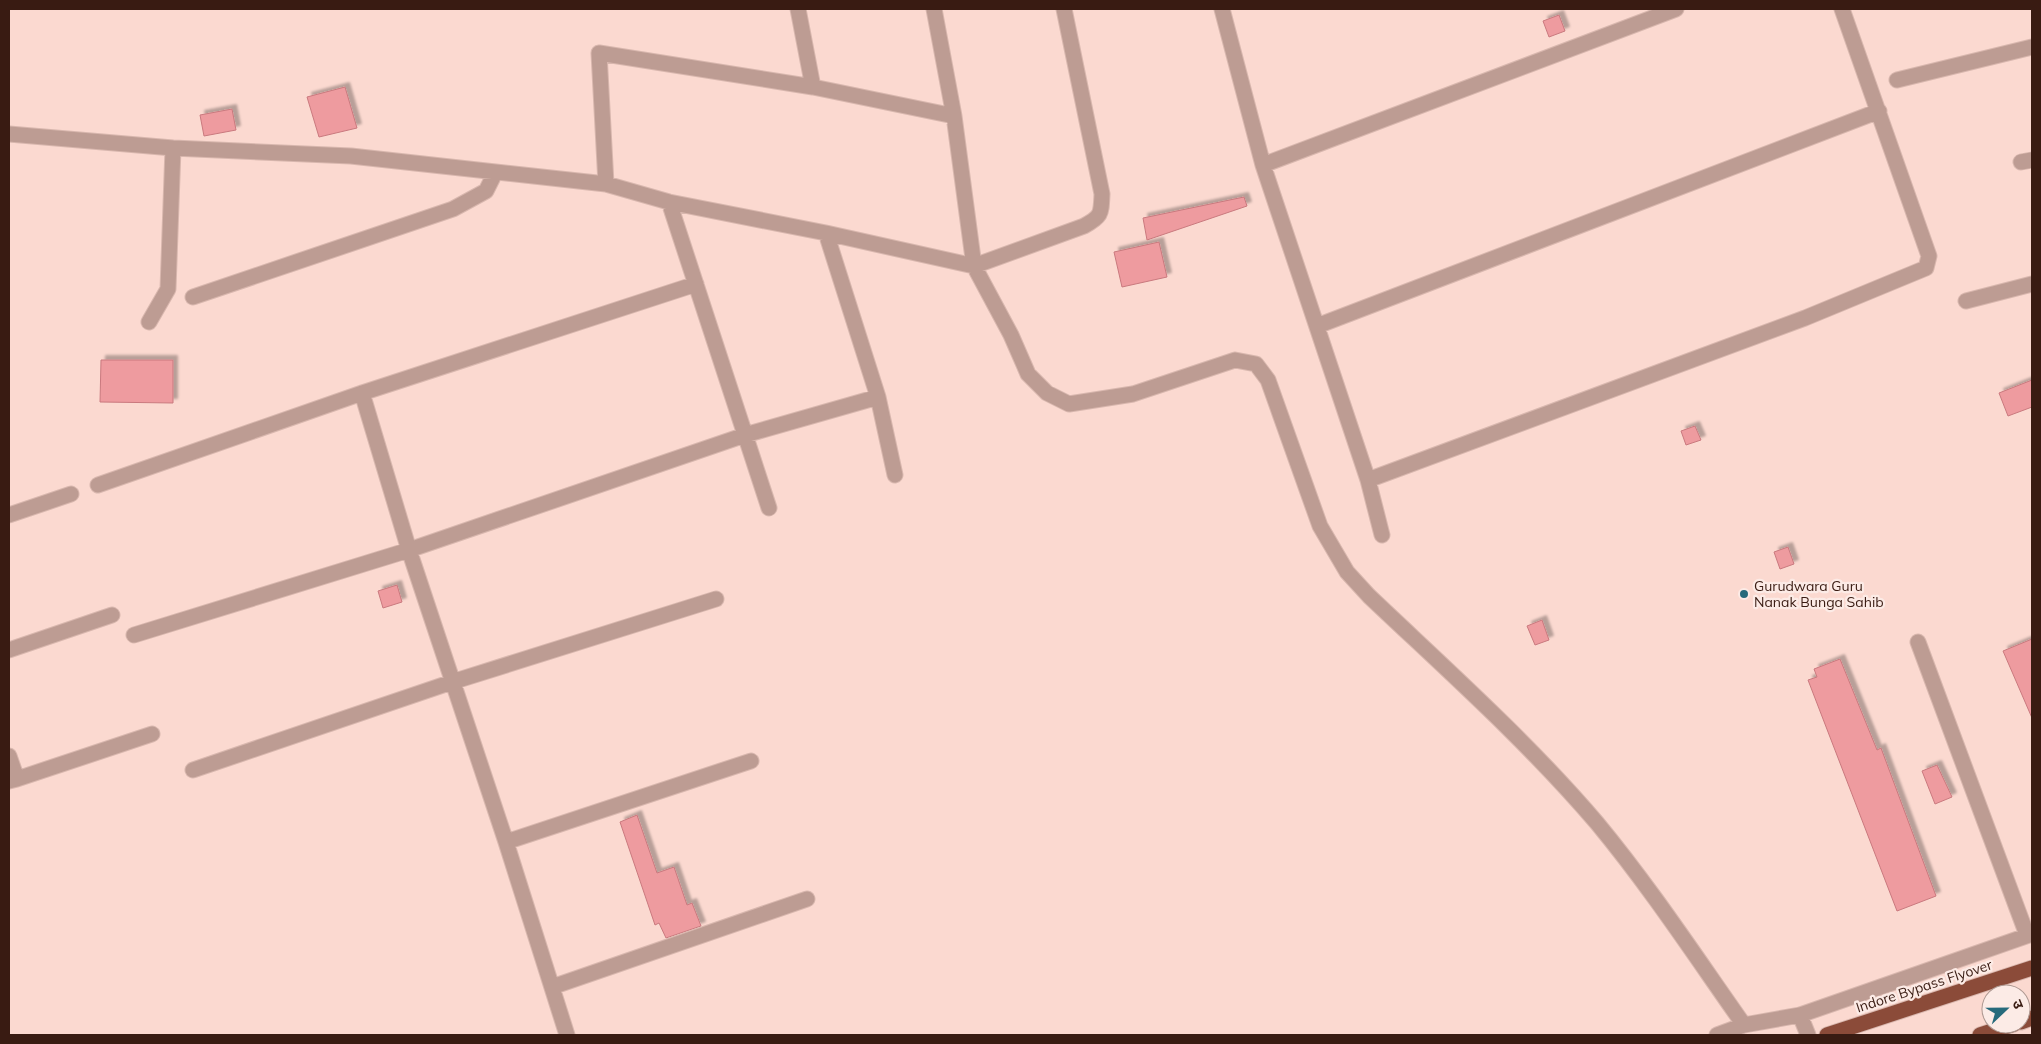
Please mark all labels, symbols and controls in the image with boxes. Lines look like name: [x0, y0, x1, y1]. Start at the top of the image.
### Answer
place label: Gurudwara Guru Nanak Bunga Sahib: [1754, 577, 1884, 611]
marker: Gurudwara Guru Nanak Bunga Sahib: [1738, 588, 1750, 600]
street label: Indore Bypass Flyover: [1854, 955, 1995, 1017]
north arrow: [1981, 984, 2031, 1034]
text: उ: [2008, 997, 2028, 1012]

